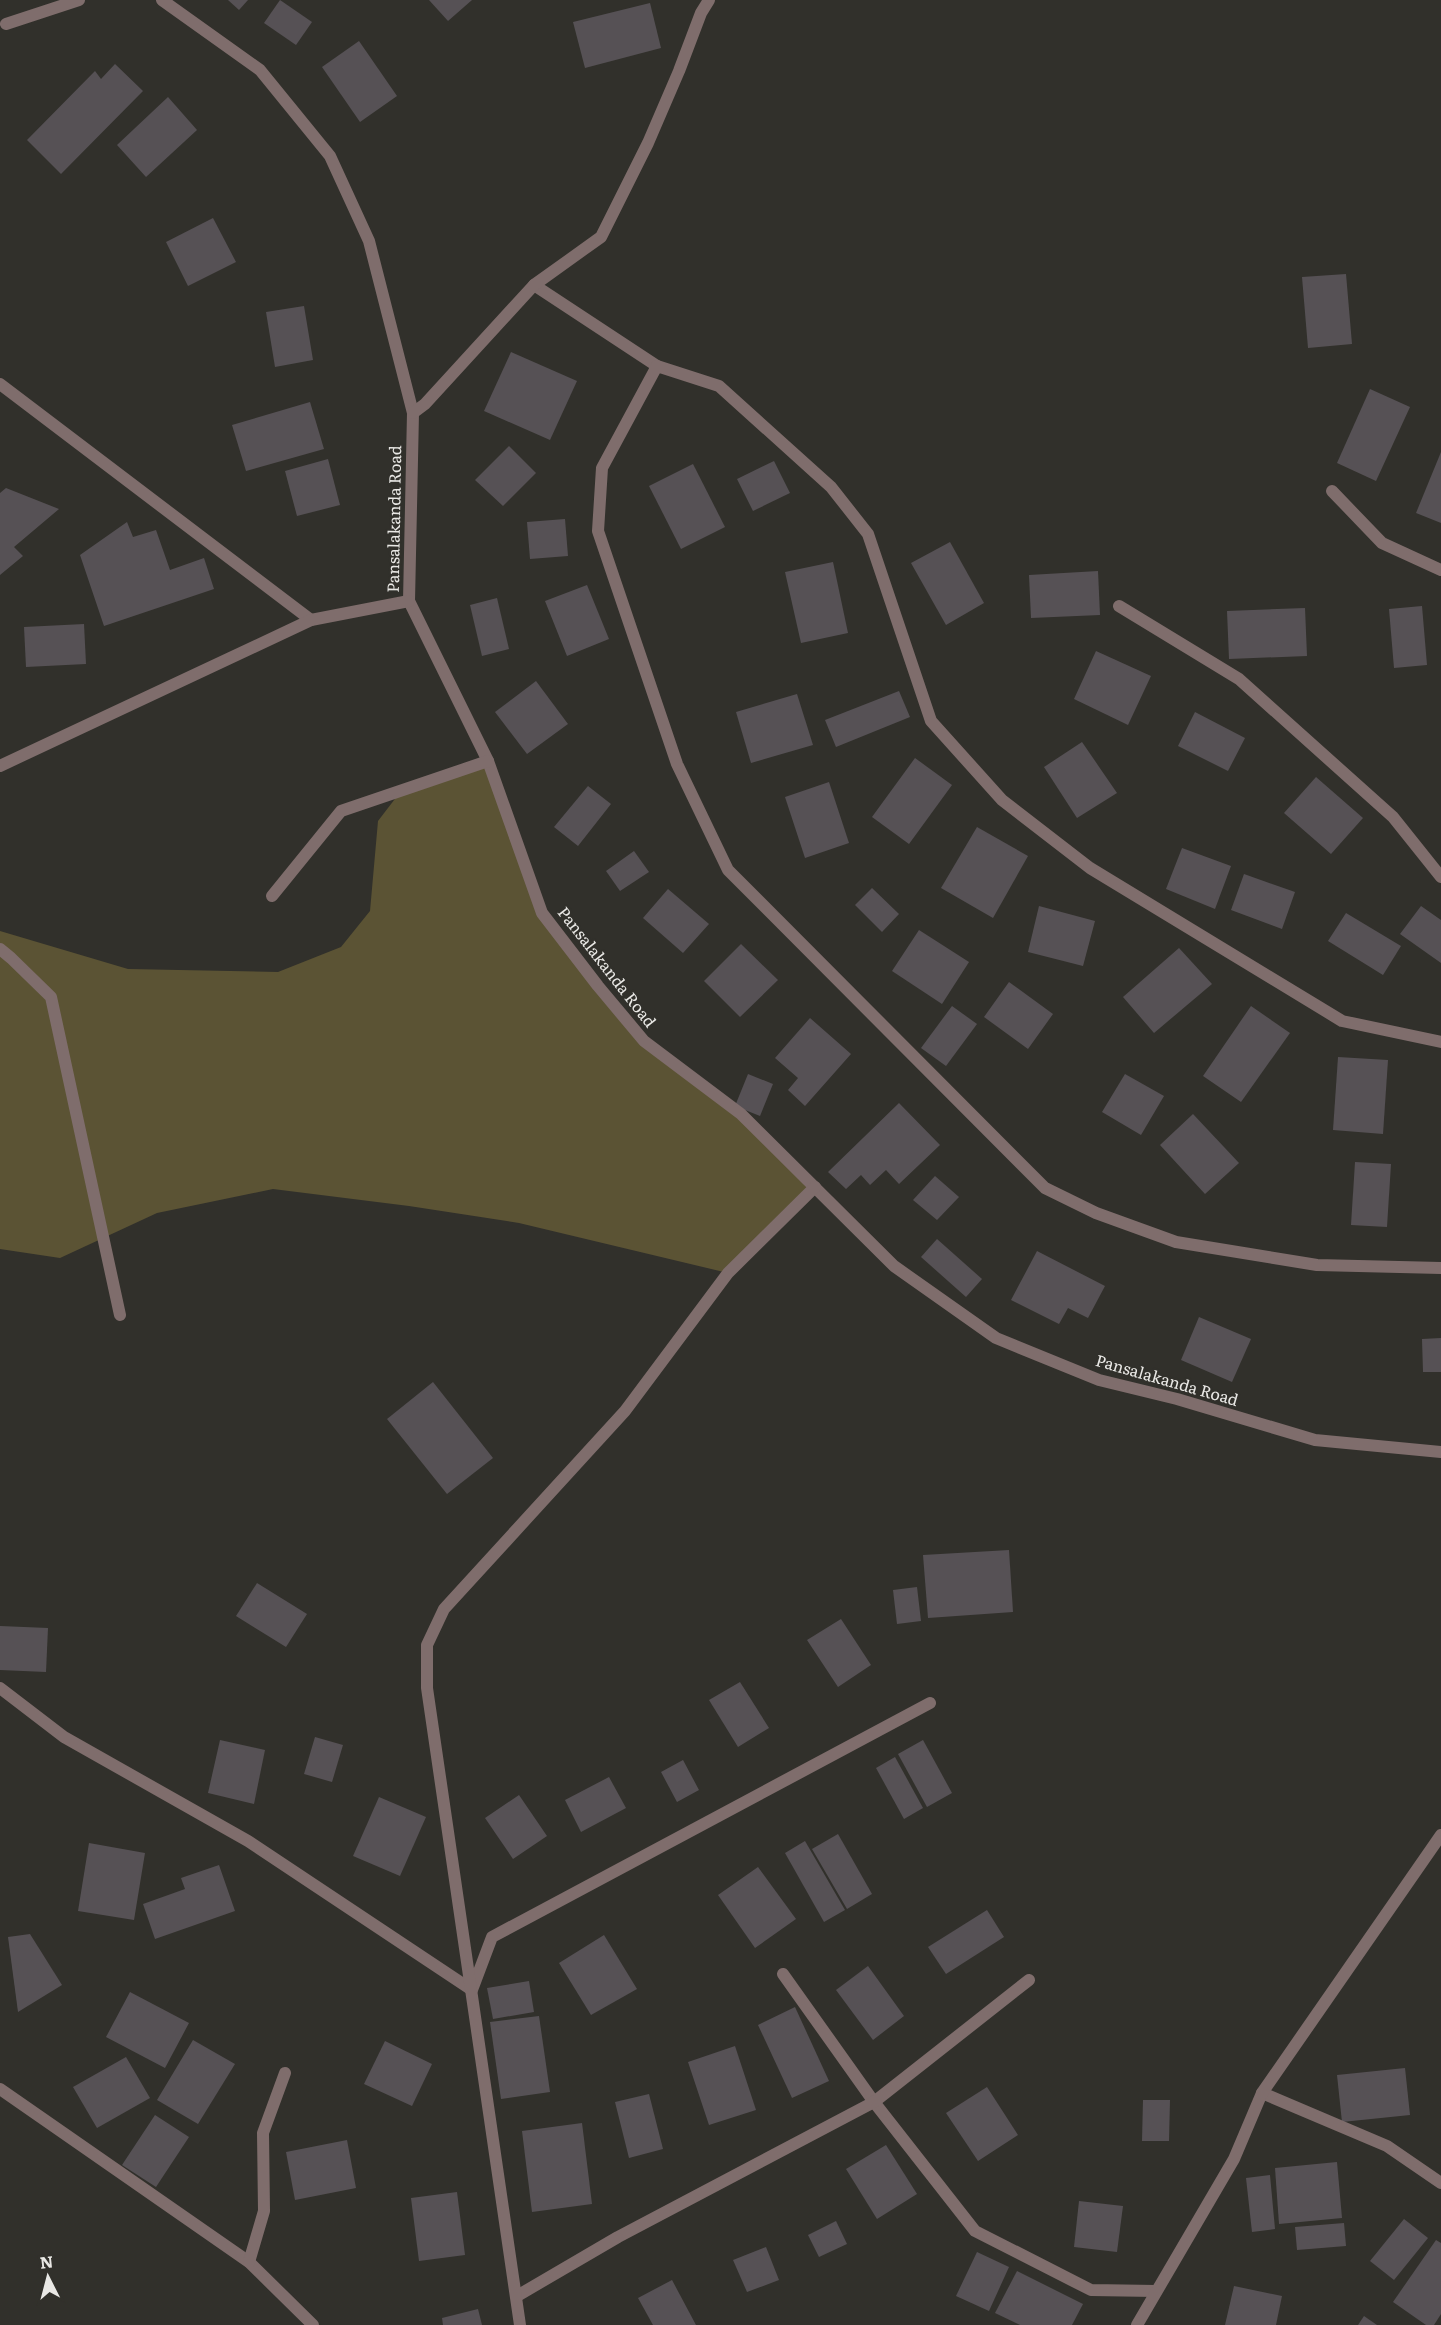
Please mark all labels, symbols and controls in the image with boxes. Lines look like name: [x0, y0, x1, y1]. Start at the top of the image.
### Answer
street label: Pansalakanda Road: [380, 445, 406, 593]
street label: Pansalakanda Road: [553, 901, 663, 1032]
street label: Pansalakanda Road: [1093, 1347, 1242, 1411]
north arrow: [18, 2247, 78, 2307]
text: N: [38, 2248, 54, 2274]

